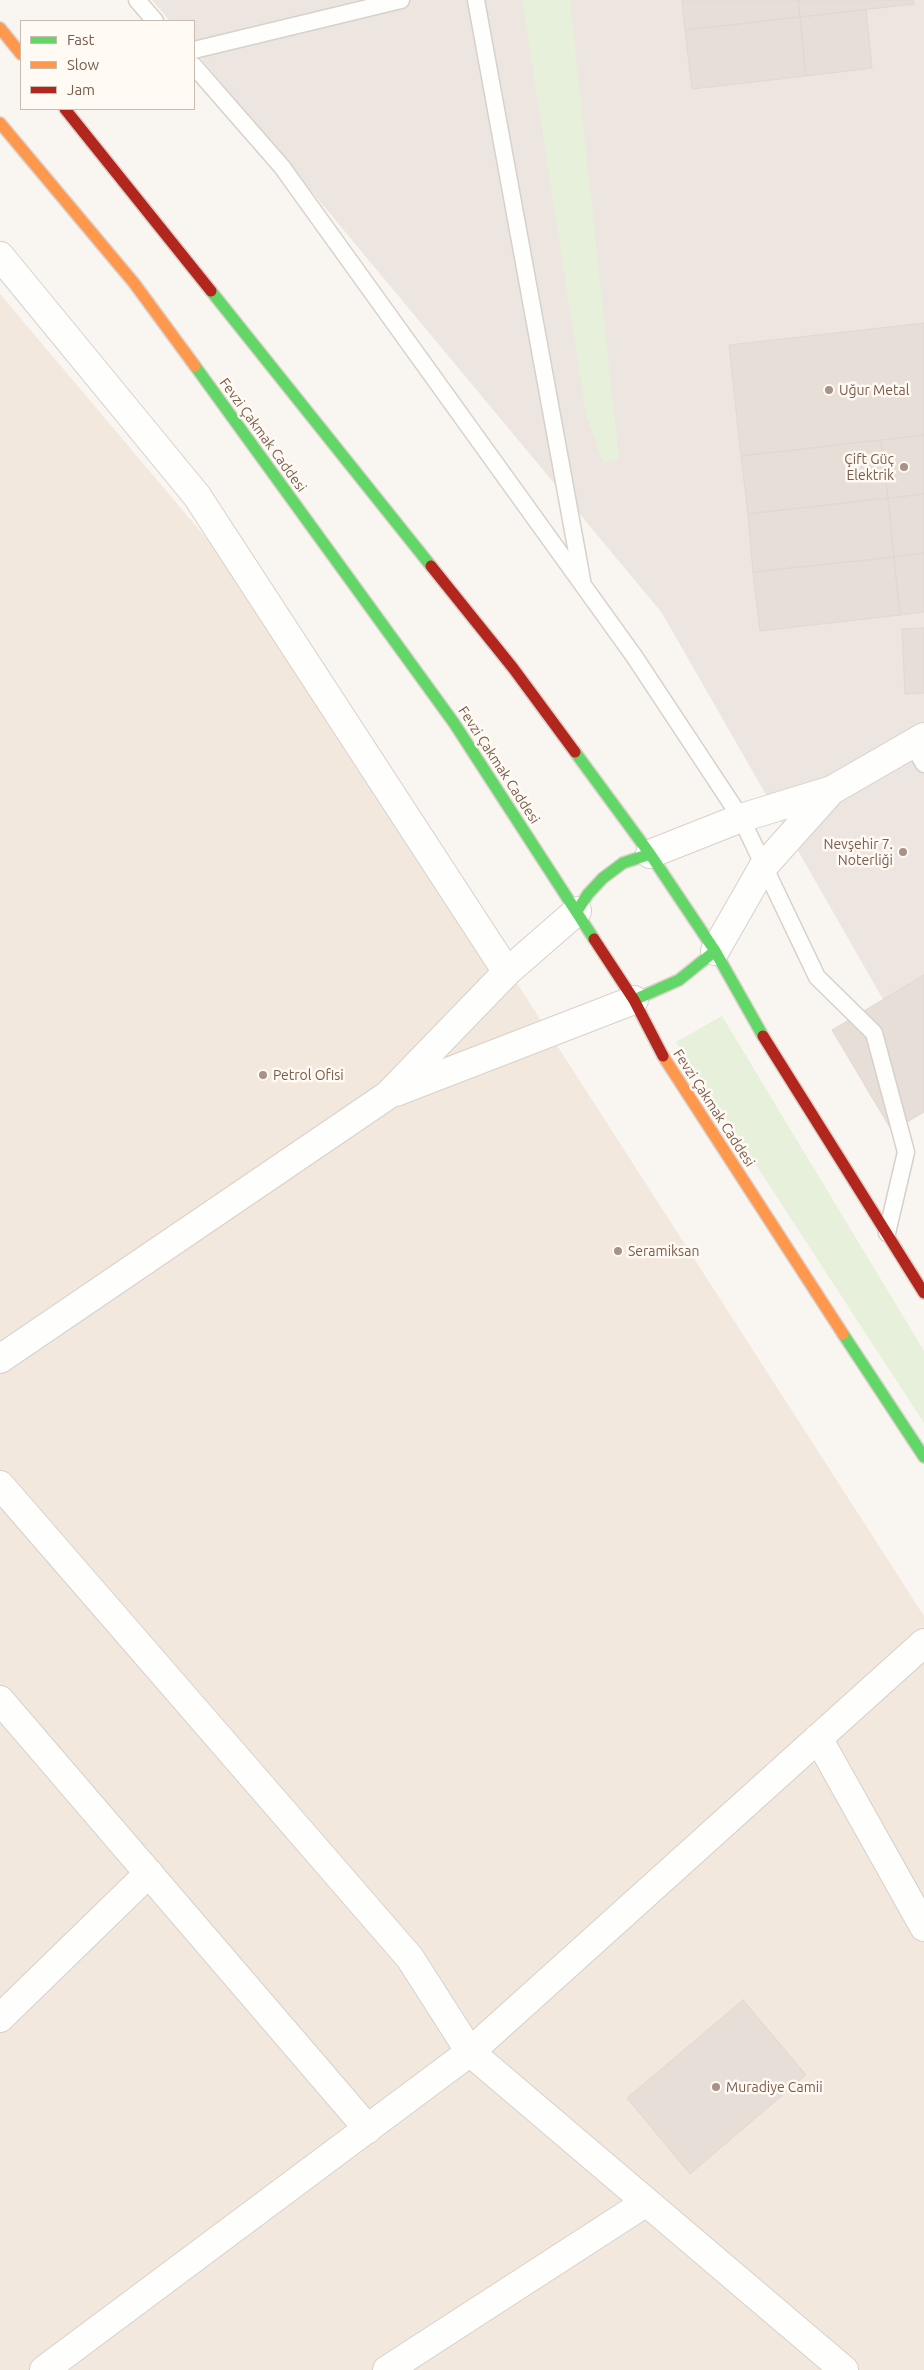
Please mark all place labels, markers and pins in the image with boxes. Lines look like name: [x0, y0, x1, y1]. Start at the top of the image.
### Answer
place label: Uğur Metal: [839, 382, 909, 398]
marker: Uğur Metal: [823, 384, 835, 396]
place label: Çift Güç Elektrik: [844, 451, 894, 484]
marker: Çift Güç Elektrik: [898, 461, 910, 473]
place label: Nevşehir 7. Noterliği: [823, 836, 893, 869]
marker: Nevşehir 7. Noterliği: [897, 846, 909, 858]
place label: Petrol Ofisi: [273, 1067, 344, 1083]
marker: Petrol Ofisi: [257, 1069, 269, 1081]
place label: Seramiksan: [628, 1243, 699, 1259]
marker: Seramiksan: [612, 1245, 624, 1257]
place label: Muradiye Camii: [726, 2079, 823, 2095]
marker: Muradiye Camii: [710, 2081, 722, 2093]

